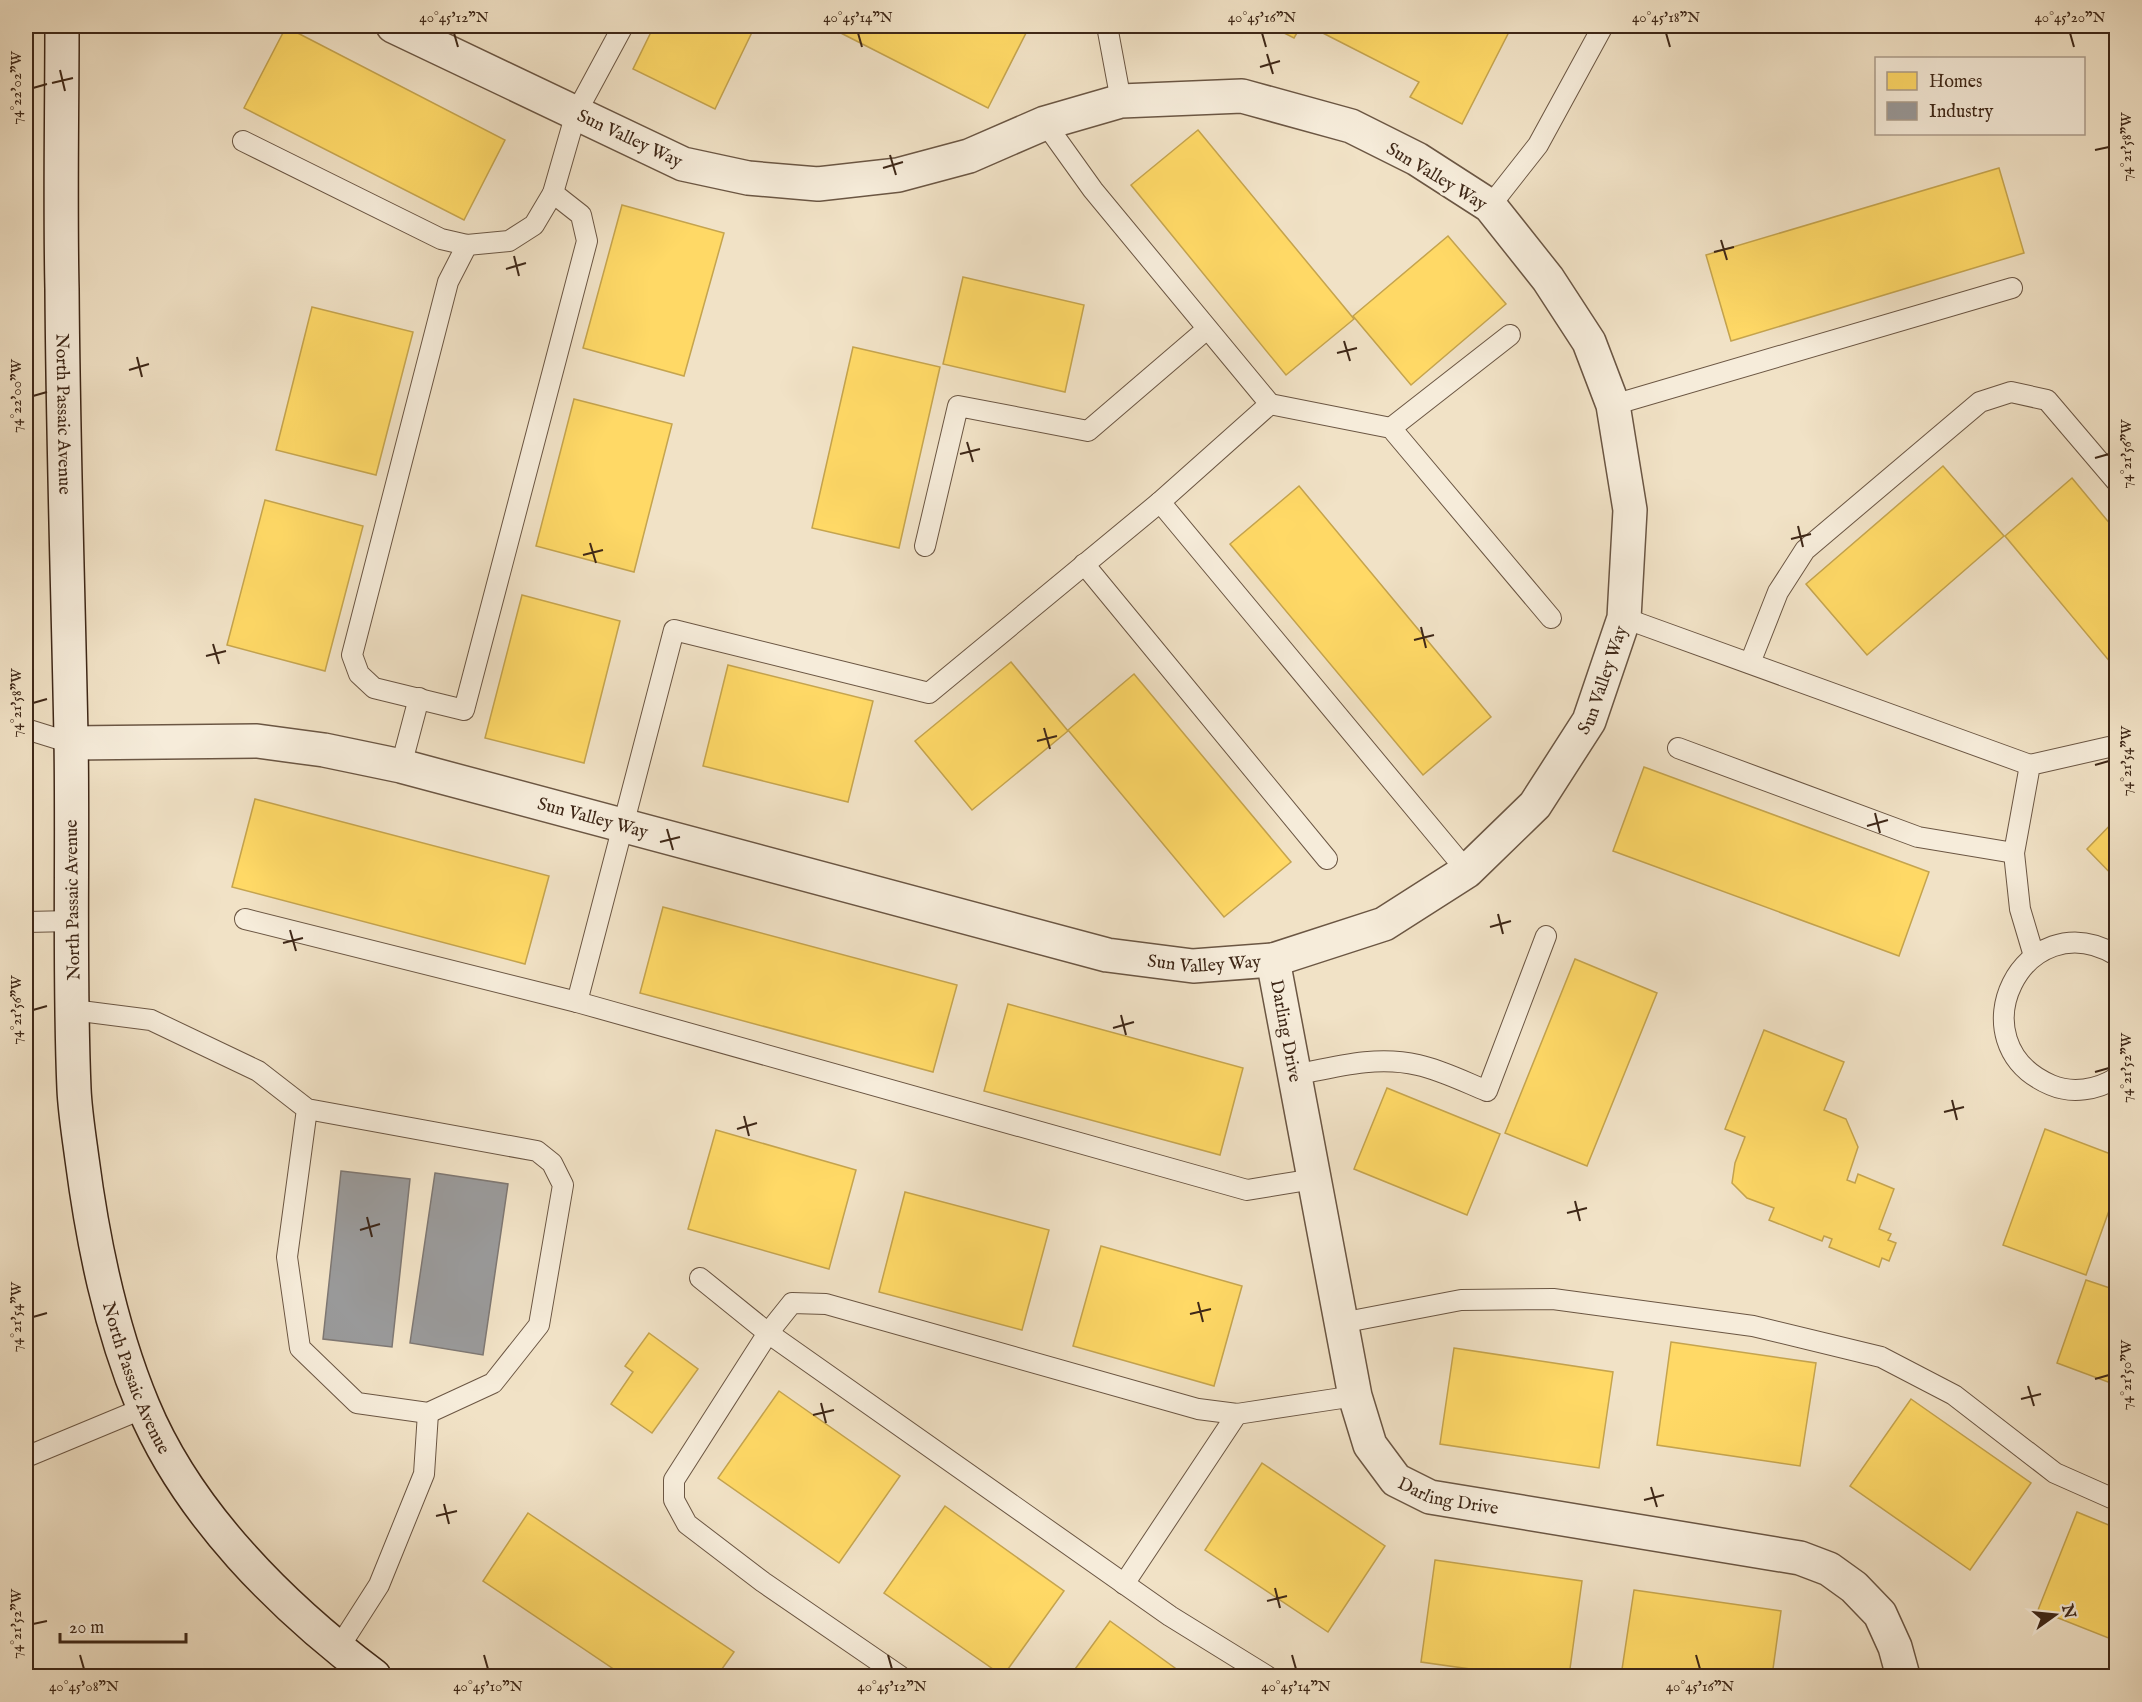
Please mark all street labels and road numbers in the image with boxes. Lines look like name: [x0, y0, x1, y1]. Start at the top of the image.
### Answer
street label: Sun Valley Way: [573, 105, 686, 174]
street label: Sun Valley Way: [1382, 138, 1491, 217]
street label: North Passaic Avenue: [49, 333, 75, 495]
street label: Sun Valley Way: [1573, 623, 1634, 740]
street label: Sun Valley Way: [535, 793, 651, 845]
street label: North Passaic Avenue: [61, 819, 86, 981]
street label: Sun Valley Way: [1146, 950, 1262, 979]
street label: Darling Drive: [1264, 978, 1306, 1084]
street label: North Passaic Avenue: [96, 1300, 174, 1459]
street label: Darling Drive: [1393, 1473, 1500, 1521]

